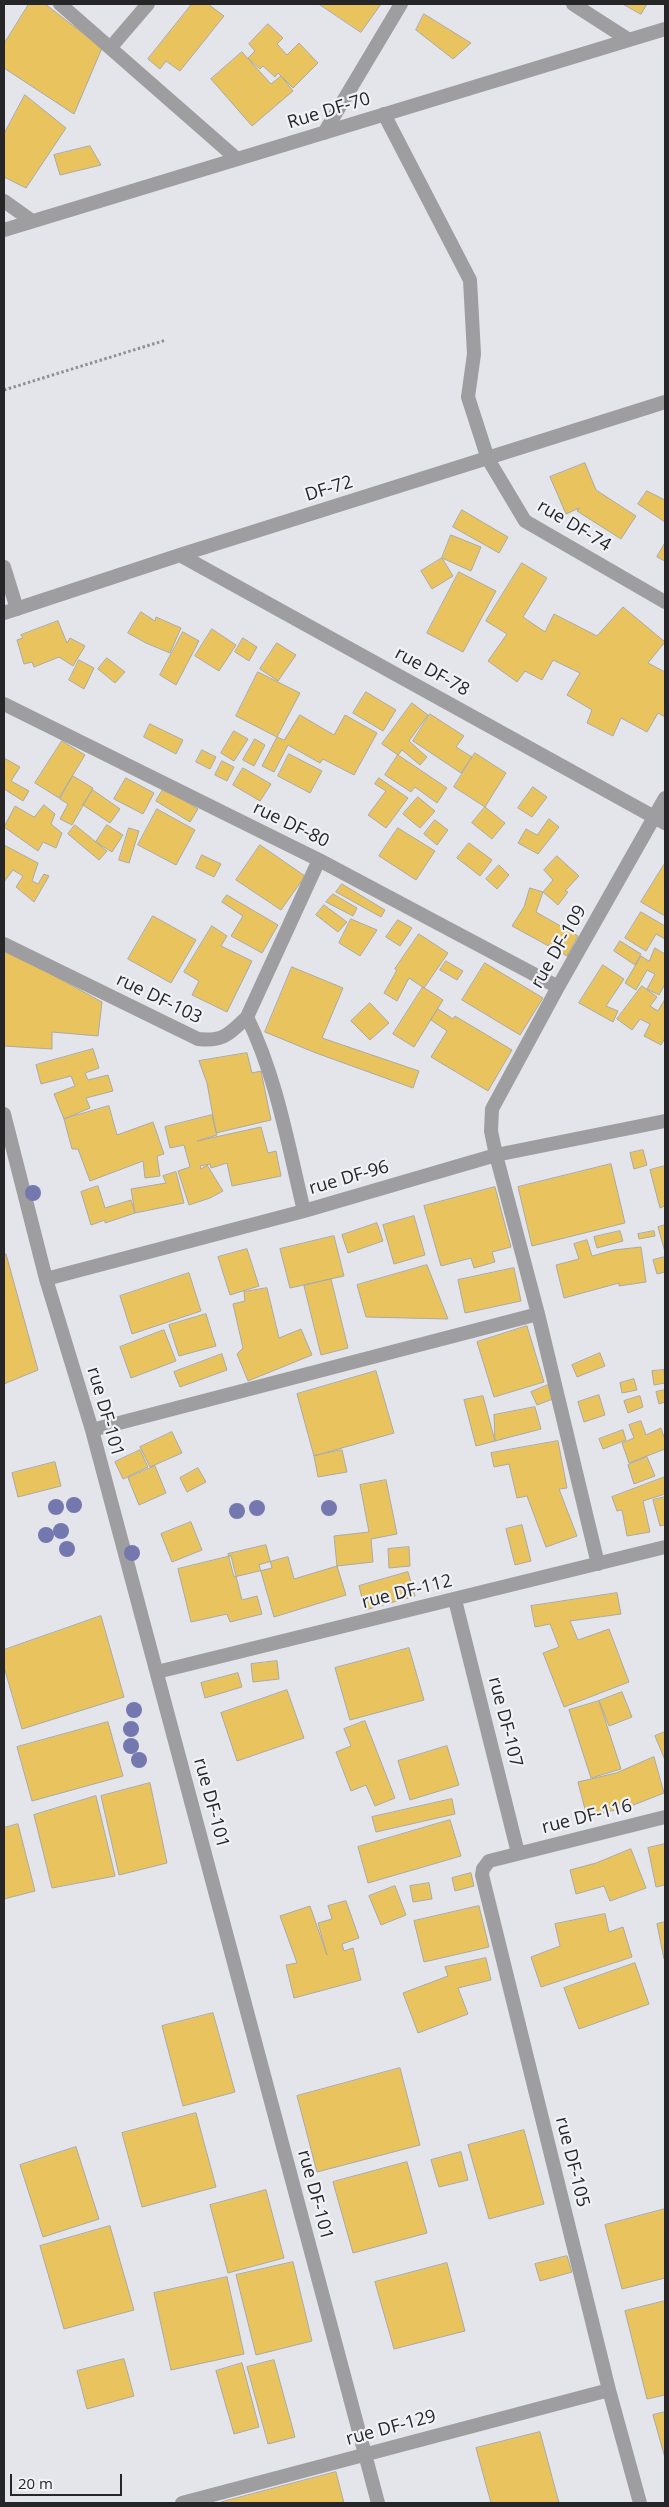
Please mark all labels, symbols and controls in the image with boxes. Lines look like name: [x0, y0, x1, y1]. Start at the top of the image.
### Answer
street label: Rue DF-70: [285, 88, 373, 134]
street label: DF-72: [303, 472, 355, 506]
street label: rue DF-74: [533, 496, 615, 556]
street label: rue DF-78: [391, 643, 473, 701]
street label: rue DF-80: [249, 797, 333, 853]
street label: rue DF-109: [527, 902, 591, 992]
street label: rue DF-103: [113, 969, 205, 1029]
street label: rue DF-96: [307, 1156, 391, 1200]
street label: rue DF-101: [82, 1365, 128, 1459]
street label: rue DF-112: [360, 1570, 454, 1614]
street label: rue DF-107: [483, 1675, 527, 1769]
street label: rue DF-101: [189, 1756, 233, 1850]
street label: rue DF-116: [540, 1795, 634, 1839]
street label: rue DF-105: [550, 2115, 594, 2209]
street label: rue DF-101: [293, 2148, 337, 2242]
street label: rue DF-129: [344, 2406, 438, 2450]
scale bar: [12, 2464, 125, 2496]
text: 20 m: [18, 2473, 53, 2493]

